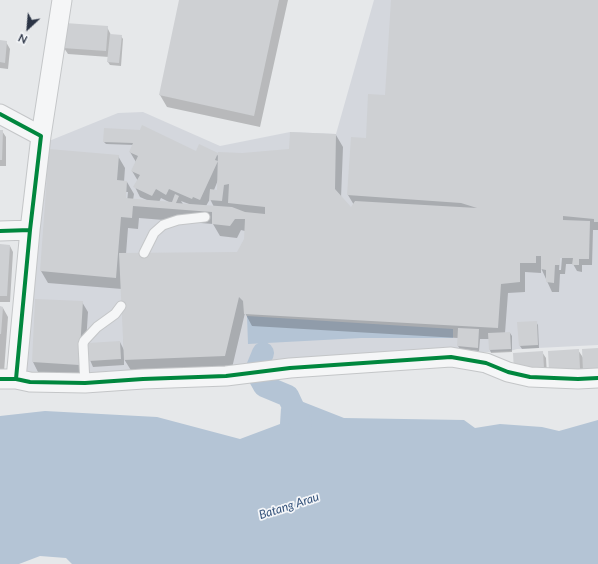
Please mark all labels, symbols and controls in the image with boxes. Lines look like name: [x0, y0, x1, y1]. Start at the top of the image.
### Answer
north arrow: [8, 8, 48, 48]
text: N: [16, 32, 29, 47]
water label: Batang Arau: [257, 490, 321, 522]

